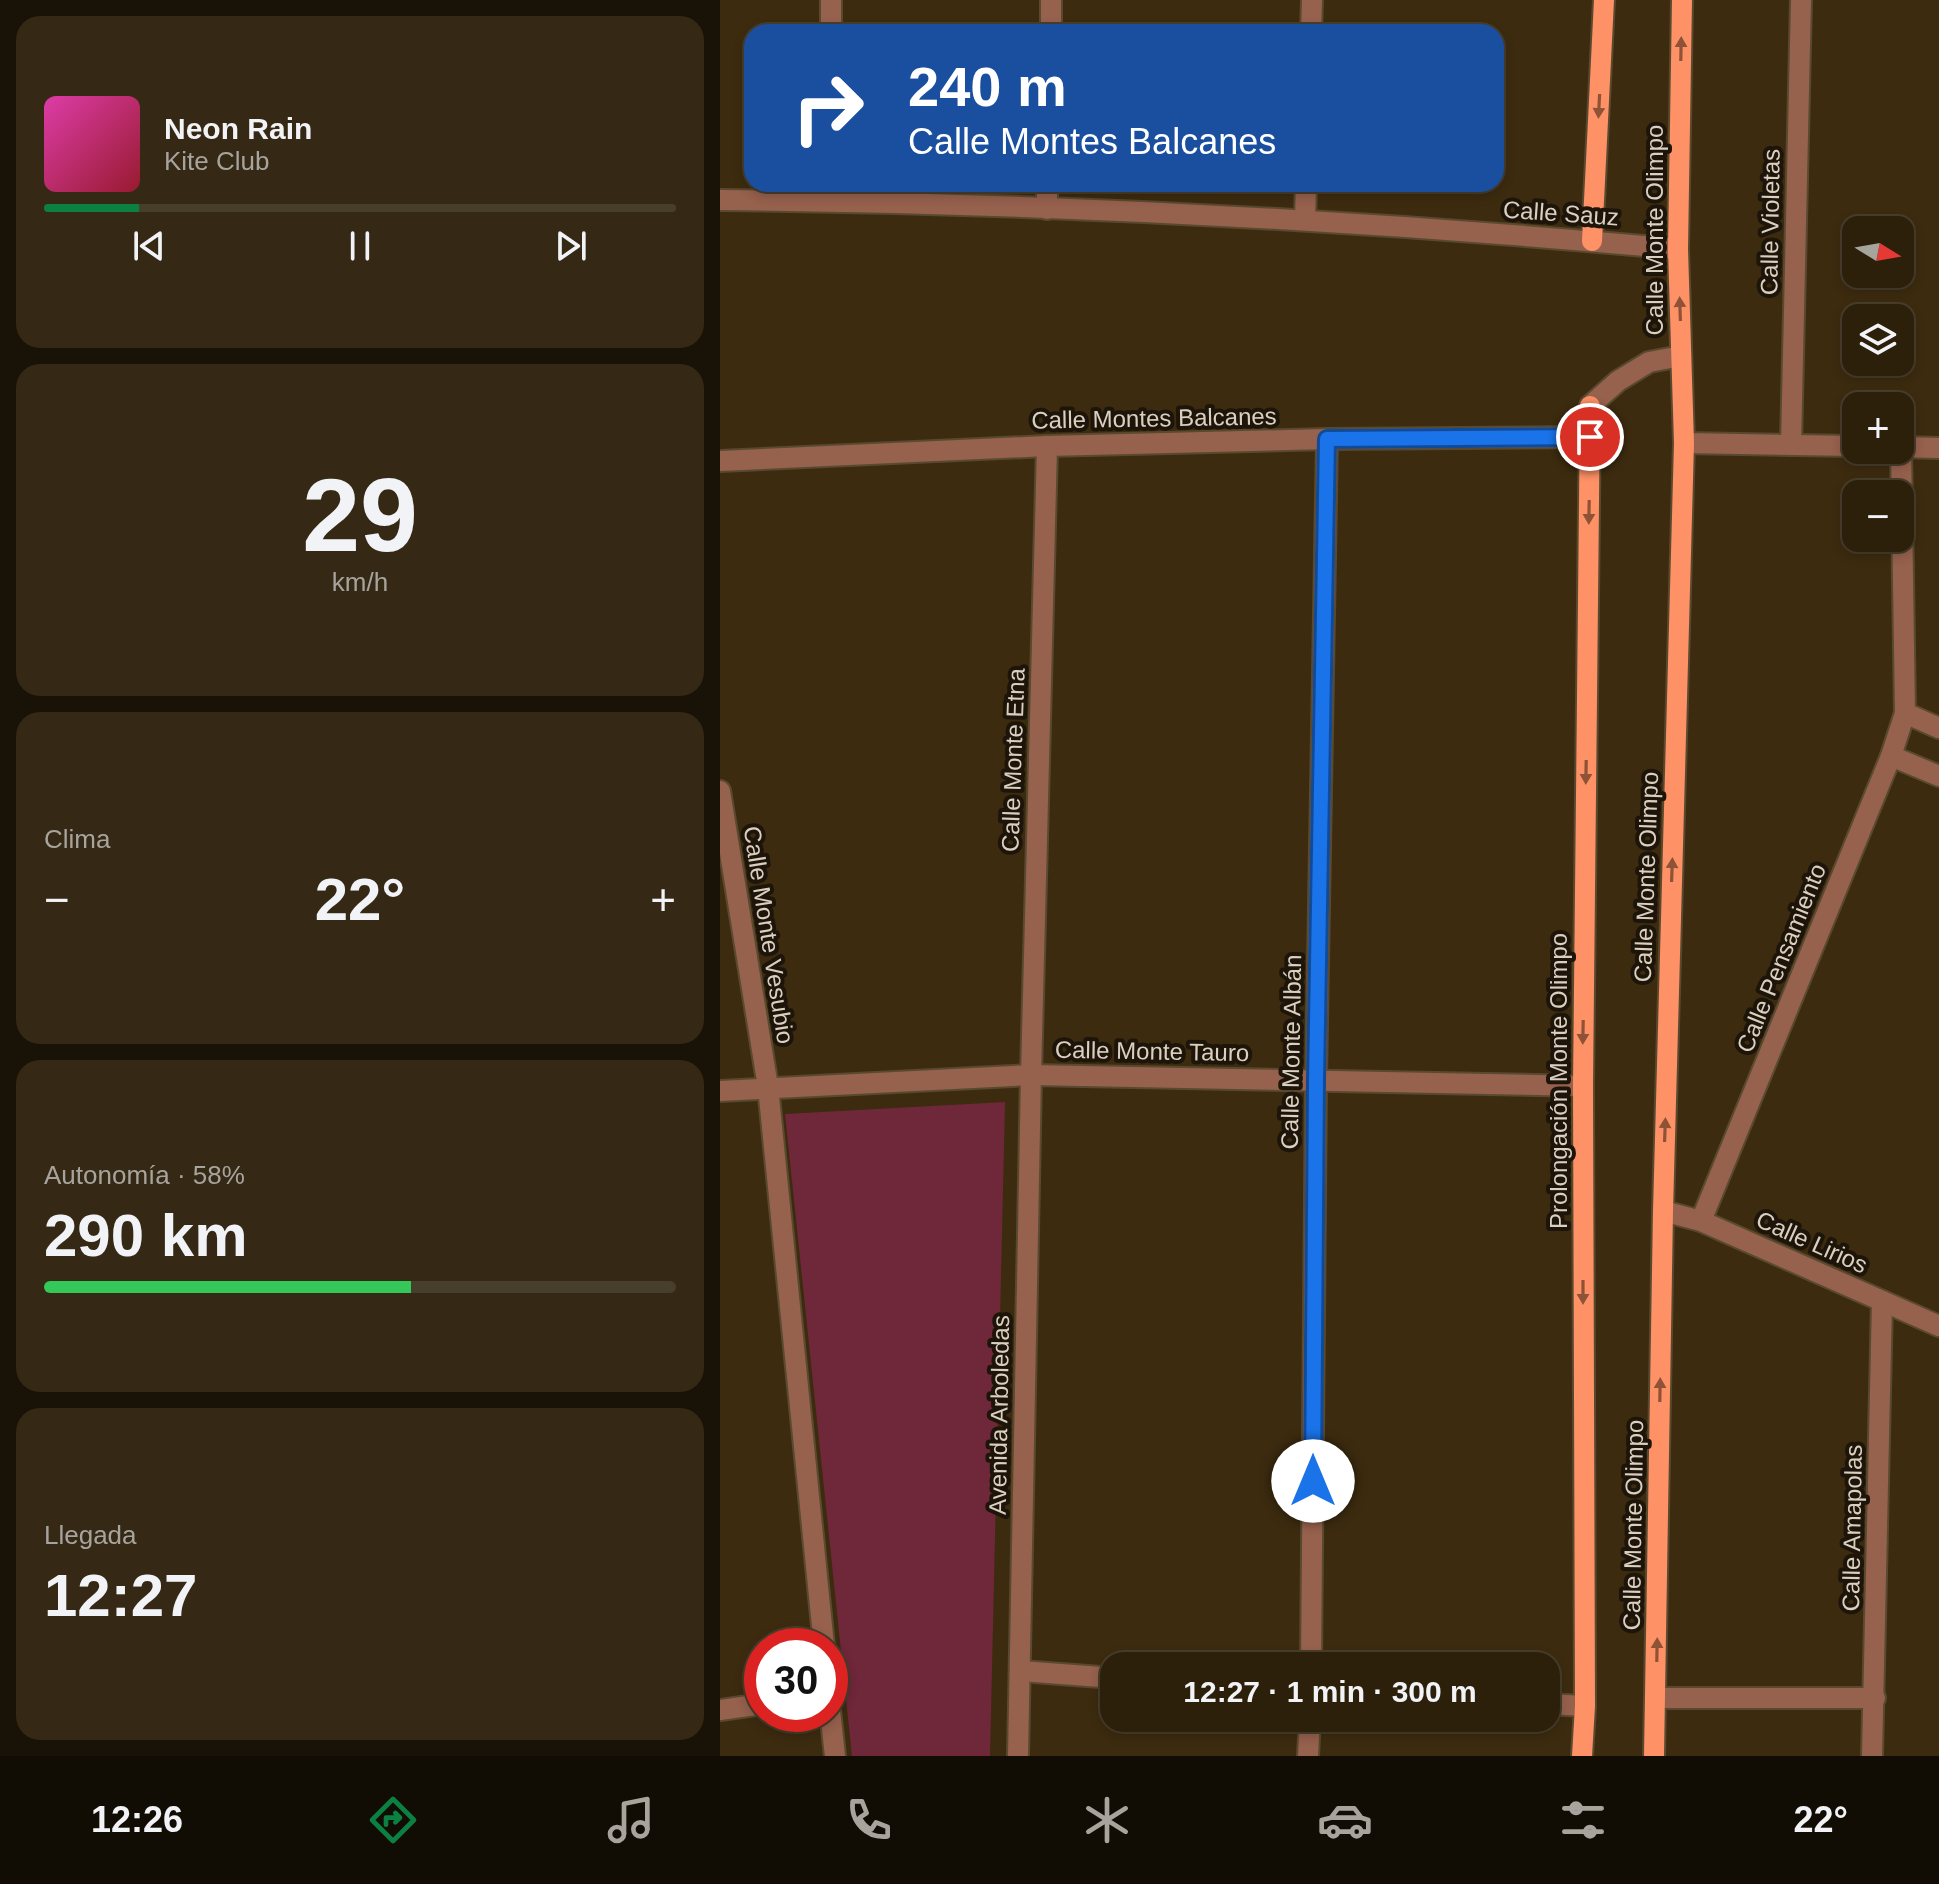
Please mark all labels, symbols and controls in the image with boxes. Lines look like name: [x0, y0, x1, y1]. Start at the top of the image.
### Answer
one-way arrow: [1675, 36, 1687, 61]
text: 240 m: [908, 55, 1067, 118]
icon: right: [776, 56, 880, 160]
one-way arrow: [1592, 94, 1605, 119]
text: Neon Rain: [164, 112, 312, 145]
text: Calle Montes Balcanes: [908, 121, 1276, 162]
street label: Calle Monte Olimpo: [1641, 125, 1668, 335]
text: Kite Club: [164, 146, 270, 176]
street label: Calle Violetas: [1755, 149, 1785, 295]
street label: Calle Sauz: [1502, 195, 1620, 231]
north arrow: [1842, 216, 1914, 288]
map controls: [1842, 216, 1914, 552]
icon: previous: [127, 224, 171, 268]
icon: pause: [338, 224, 382, 268]
icon: next: [549, 224, 593, 268]
one-way arrow: [1673, 296, 1686, 321]
button: layers: [1842, 304, 1914, 376]
button: +: [1842, 392, 1914, 464]
street label: Calle Montes Balcanes: [1031, 402, 1277, 434]
pin: [1556, 403, 1624, 471]
icon: arrive: [1568, 415, 1612, 459]
text: 29: [302, 457, 418, 573]
button: −: [1842, 480, 1914, 552]
one-way arrow: [1583, 500, 1595, 525]
text: km/h: [332, 567, 388, 597]
street label: Calle Monte Etna: [996, 667, 1030, 852]
one-way arrow: [1580, 760, 1592, 785]
street label: Calle Monte Olimpo: [1629, 771, 1663, 983]
text: Clima: [44, 824, 110, 854]
street label: Calle Monte Vesubio: [738, 824, 800, 1046]
one-way arrow: [1666, 857, 1678, 882]
street label: Calle Pensamiento: [1731, 860, 1831, 1056]
text: 22°: [315, 866, 405, 933]
text: −: [44, 875, 70, 924]
text: +: [650, 875, 676, 924]
street label: Prolongación Monte Olimpo: [1545, 933, 1572, 1229]
street label: Calle Monte Albán: [1276, 954, 1306, 1150]
one-way arrow: [1577, 1020, 1589, 1045]
street label: Calle Monte Tauro: [1055, 1036, 1249, 1066]
one-way arrow: [1658, 1117, 1671, 1142]
text: Autonomía · 58%: [44, 1160, 245, 1190]
text: 290 km: [44, 1202, 248, 1269]
street label: Calle Lirios: [1752, 1206, 1872, 1278]
one-way arrow: [1577, 1280, 1589, 1305]
street label: Avenida Arboledas: [984, 1315, 1014, 1515]
one-way arrow: [1654, 1377, 1667, 1402]
street label: Calle Monte Olimpo: [1618, 1419, 1648, 1631]
position arrow: [1271, 1439, 1355, 1523]
street label: Calle Amapolas: [1837, 1444, 1867, 1612]
text: Llegada: [44, 1520, 137, 1550]
text: 12:27: [44, 1562, 197, 1629]
speed limit sign: 30: [744, 1628, 848, 1732]
one-way arrow: [1651, 1637, 1663, 1662]
text: 12:27 · 1 min · 300 m: [1183, 1675, 1477, 1708]
icon: directions: [365, 1792, 421, 1848]
icon: music: [603, 1792, 659, 1848]
icon: phone: [841, 1792, 897, 1848]
icon: climate: [1079, 1792, 1135, 1848]
icon: car: [1317, 1792, 1373, 1848]
icon: filters: [1555, 1792, 1611, 1848]
text: 12:26: [91, 1799, 183, 1840]
text: 22°: [1793, 1799, 1848, 1840]

